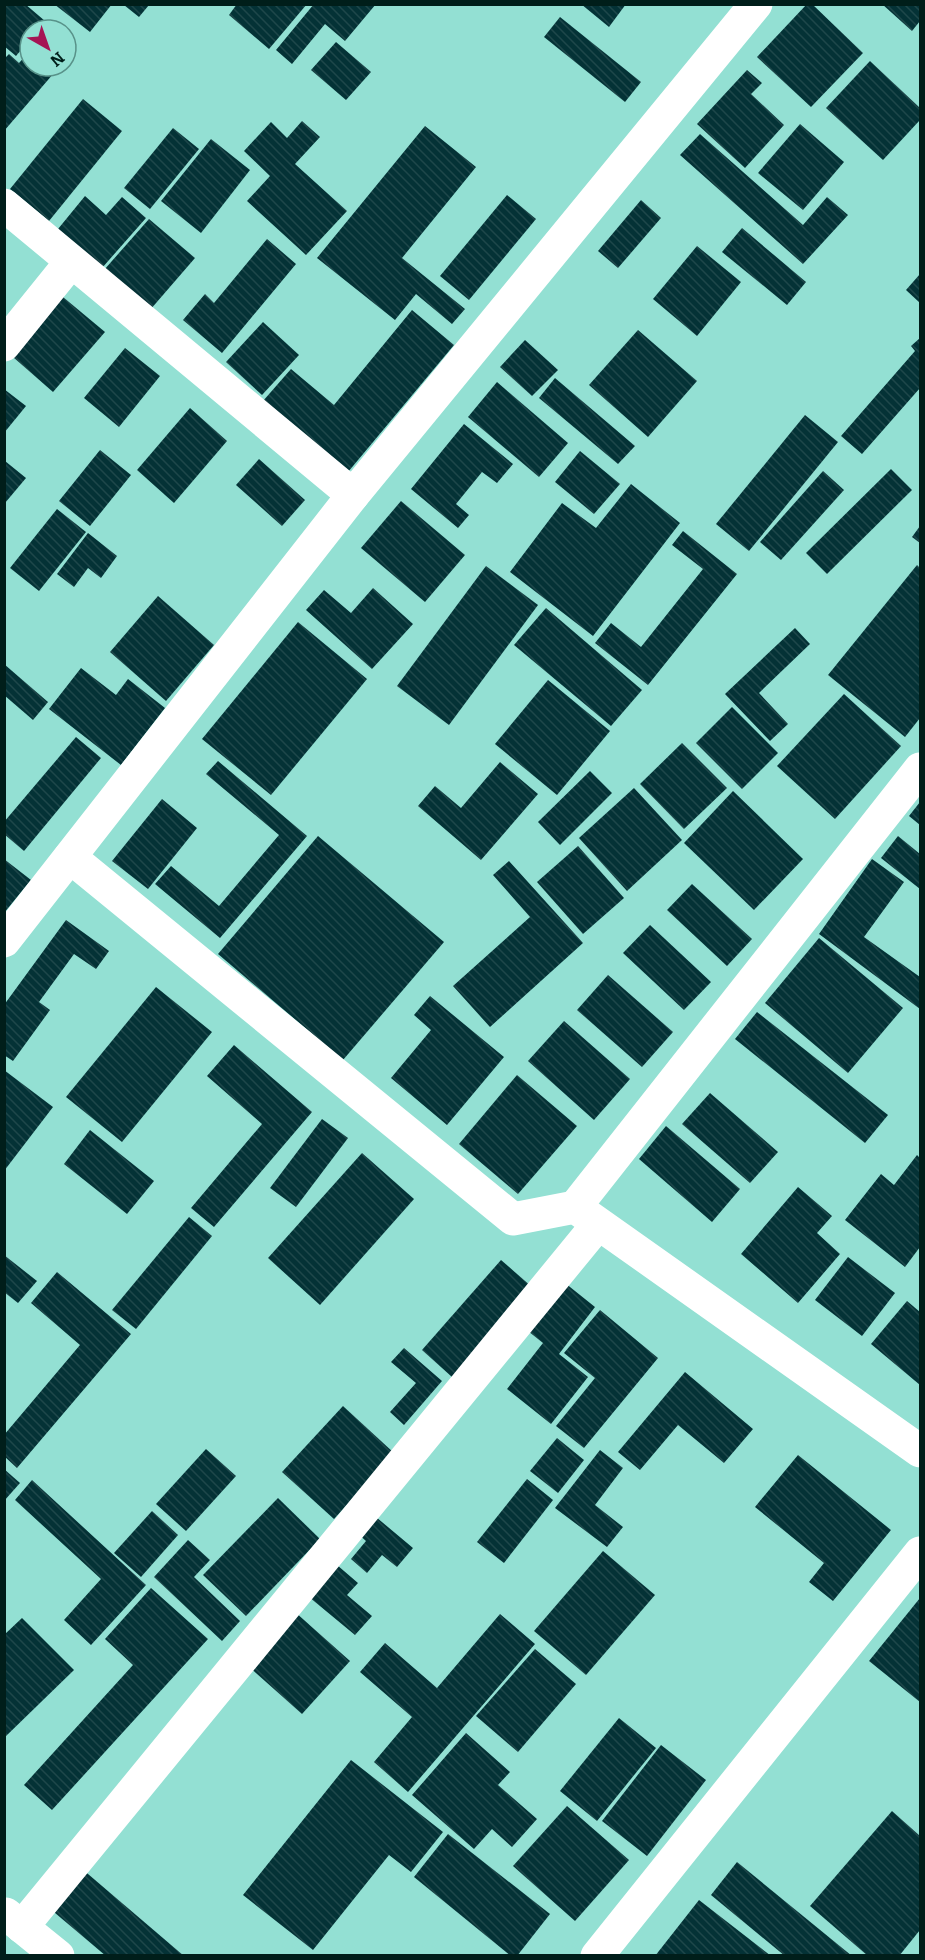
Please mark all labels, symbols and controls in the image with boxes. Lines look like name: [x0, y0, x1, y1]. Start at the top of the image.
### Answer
north arrow: [18, 18, 78, 78]
text: N: [46, 48, 68, 70]

